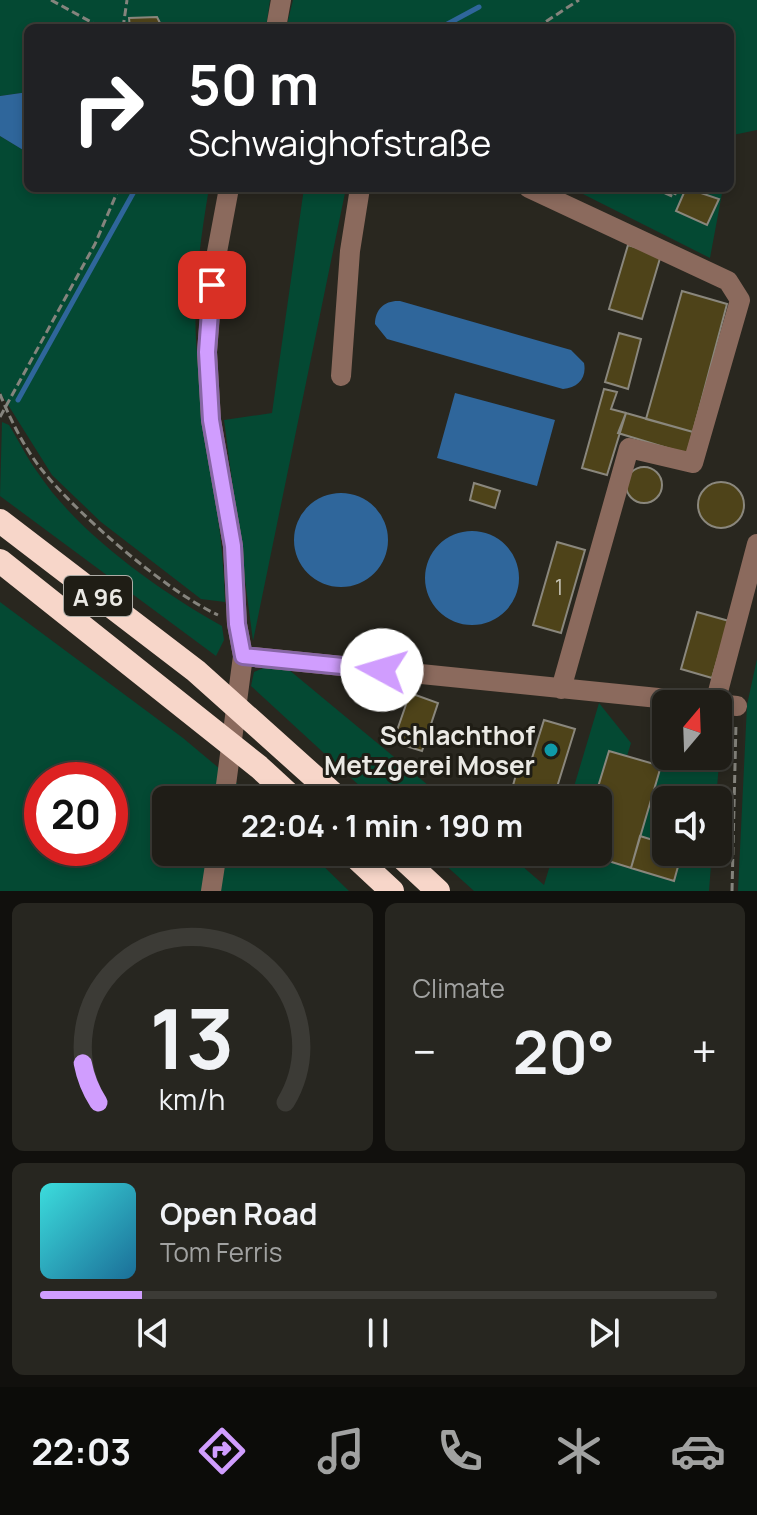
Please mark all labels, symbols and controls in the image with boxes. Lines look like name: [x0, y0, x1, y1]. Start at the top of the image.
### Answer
text: 50 m: [188, 45, 319, 122]
icon: right: [56, 56, 160, 160]
text: Schwaighofstraße: [188, 118, 491, 167]
pin: [178, 251, 246, 319]
icon: arrive: [190, 263, 234, 307]
house number: 1: [555, 572, 563, 602]
road number: A 96: [64, 576, 132, 616]
position arrow: [340, 628, 424, 712]
north arrow: [652, 690, 732, 770]
map controls: [652, 690, 732, 866]
place label: Schlachthof Metzgerei Moser: [324, 717, 535, 783]
marker: Schlachthof Metzgerei Moser: [542, 741, 560, 759]
speed limit sign: 20: [24, 762, 128, 866]
button: sound: [652, 786, 732, 866]
text: 22:04 · 1 min · 190 m: [241, 805, 523, 846]
text: Climate: [413, 970, 505, 1006]
text: 13: [150, 980, 235, 1094]
text: 20°: [513, 1010, 615, 1092]
text: −: [413, 1021, 436, 1081]
text: +: [692, 1021, 717, 1081]
text: km/h: [159, 1080, 225, 1119]
text: Open Road: [160, 1193, 317, 1234]
text: Tom Ferris: [160, 1234, 282, 1270]
icon: previous: [131, 1311, 175, 1355]
icon: pause: [356, 1311, 400, 1355]
icon: next: [582, 1311, 626, 1355]
icon: directions: [194, 1423, 250, 1479]
icon: music: [313, 1423, 369, 1479]
icon: phone: [432, 1423, 488, 1479]
icon: climate: [551, 1423, 607, 1479]
icon: car: [670, 1423, 726, 1479]
text: 22:03: [31, 1427, 131, 1476]

